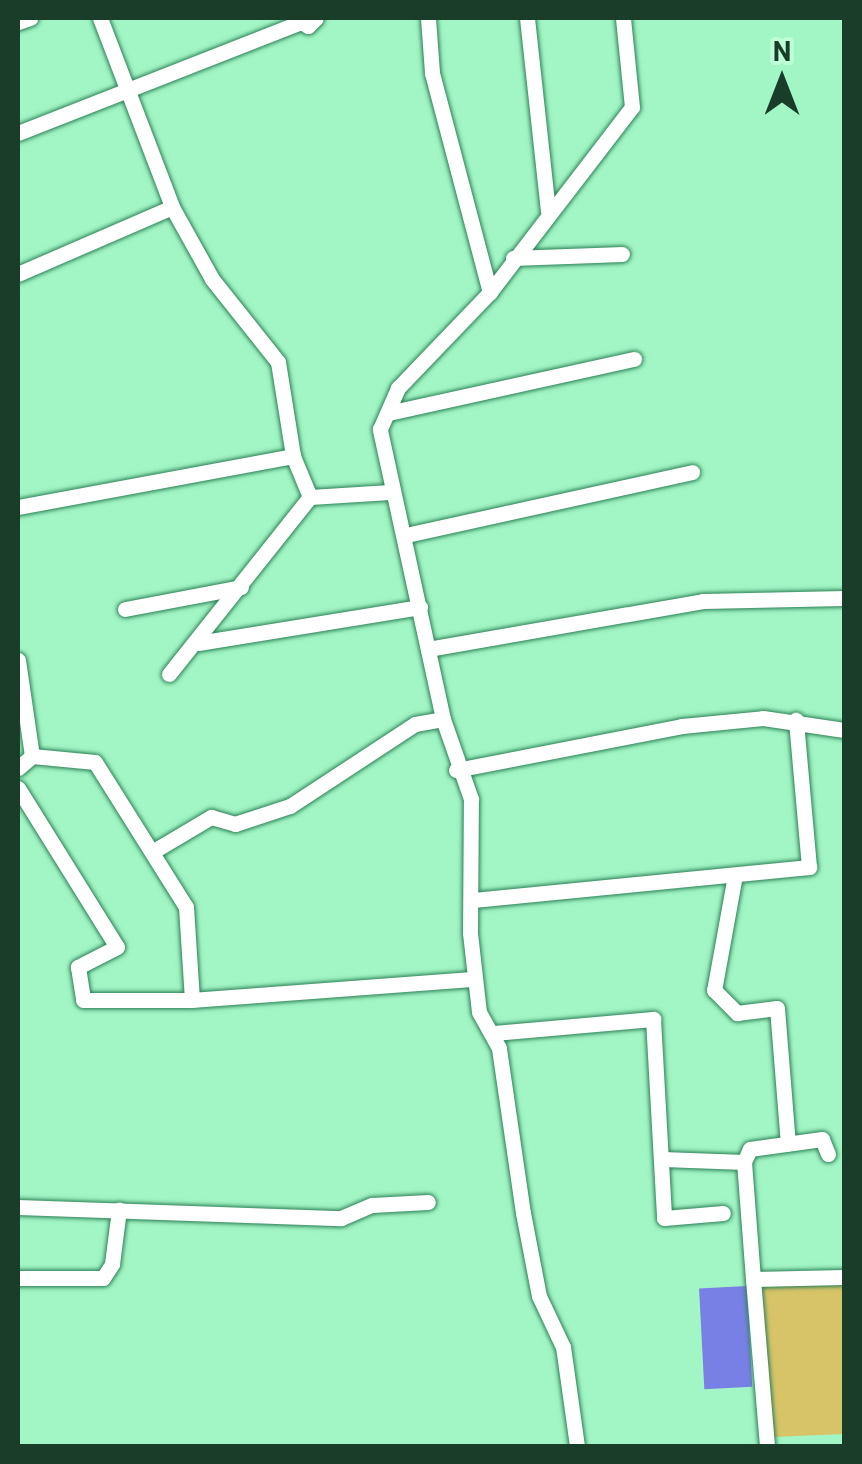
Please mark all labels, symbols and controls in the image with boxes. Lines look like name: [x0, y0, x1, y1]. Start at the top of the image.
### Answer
north arrow: [732, 30, 832, 130]
text: N: [773, 33, 791, 67]

